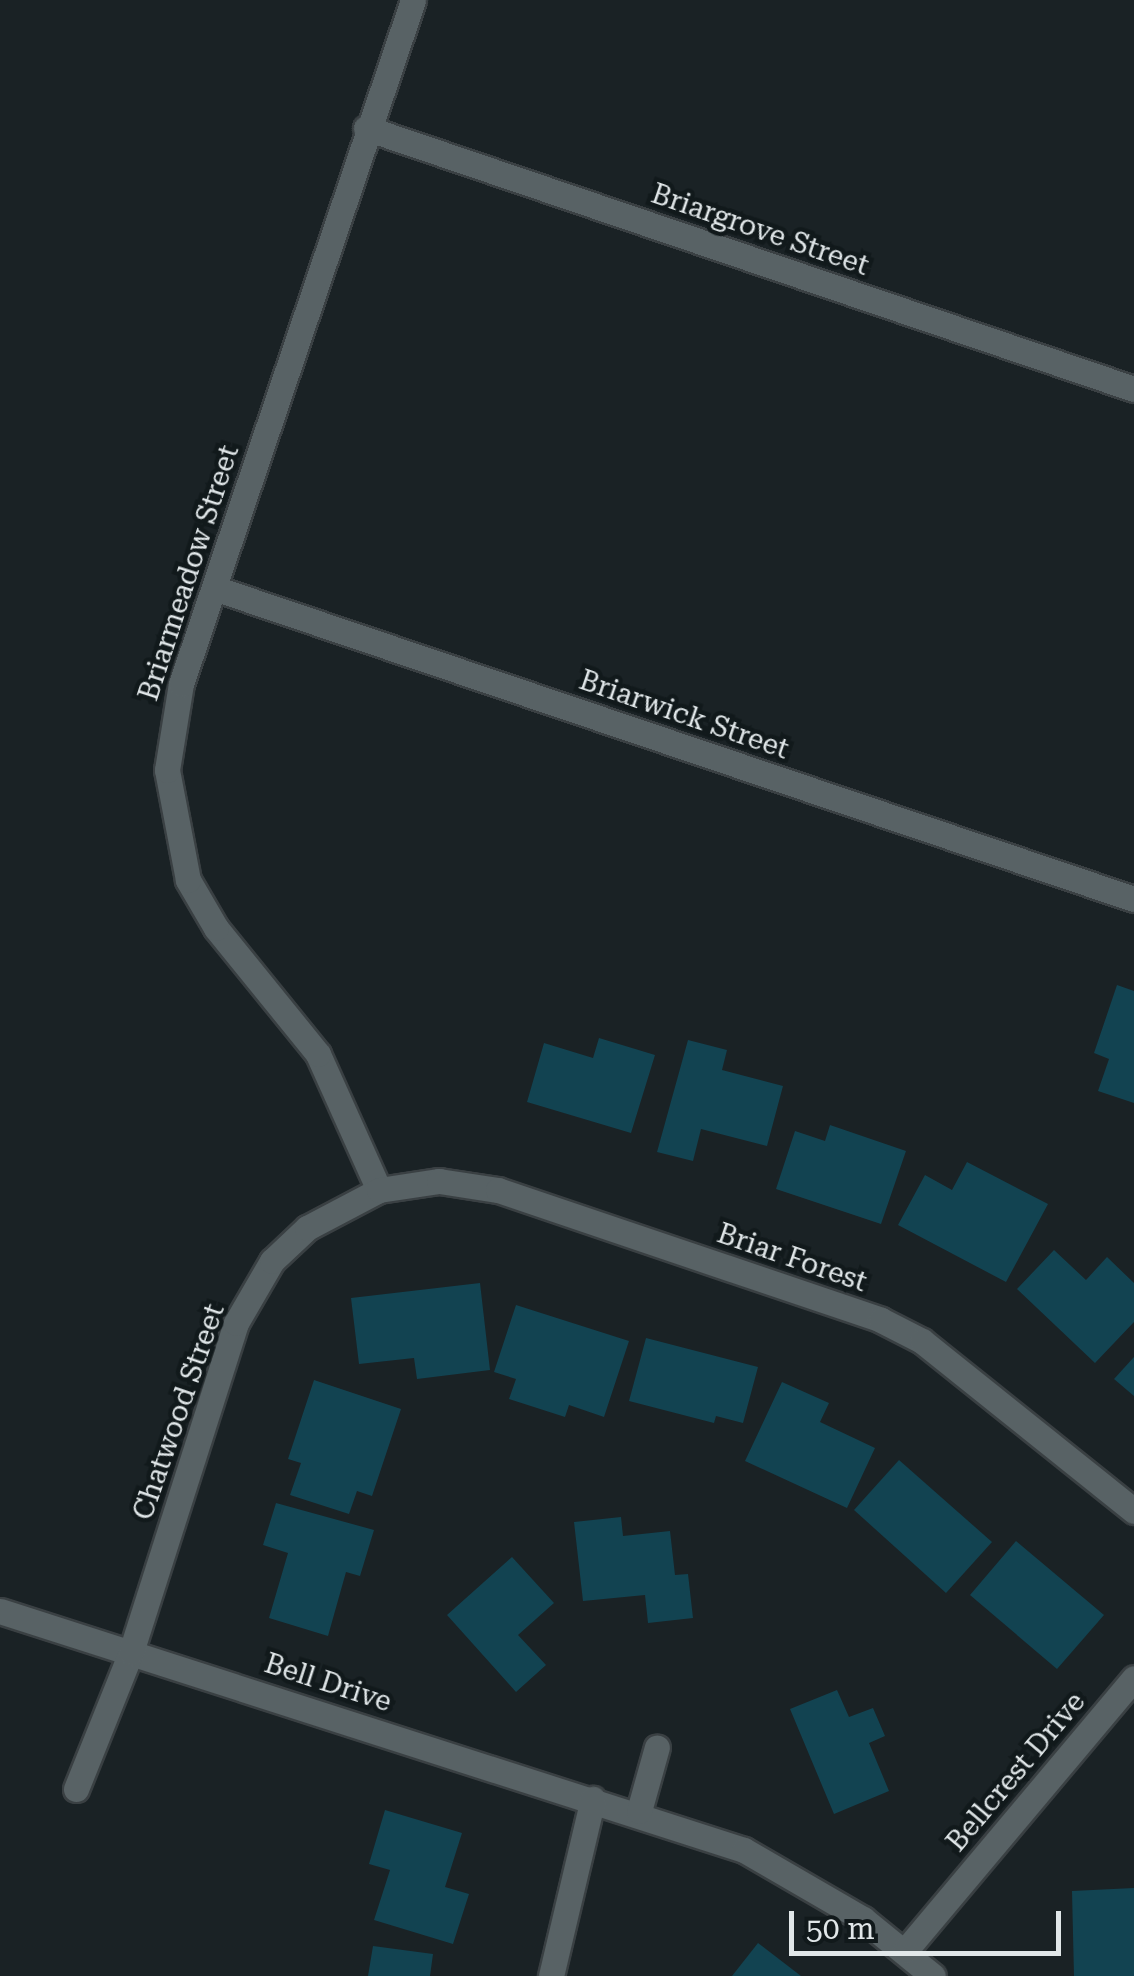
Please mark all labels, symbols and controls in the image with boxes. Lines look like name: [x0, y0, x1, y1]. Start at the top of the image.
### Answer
street label: Briargrove Street: [647, 177, 873, 283]
street label: Briarmeadow Street: [132, 441, 246, 705]
street label: Briarwick Street: [575, 663, 793, 767]
street label: Briar Forest: [713, 1217, 871, 1299]
street label: Chatwood Street: [126, 1300, 232, 1524]
street label: Bell Drive: [260, 1647, 396, 1719]
street label: Bellcrest Drive: [940, 1686, 1092, 1858]
scale bar: [794, 1891, 1066, 1953]
text: 50 m: [806, 1911, 875, 1946]

